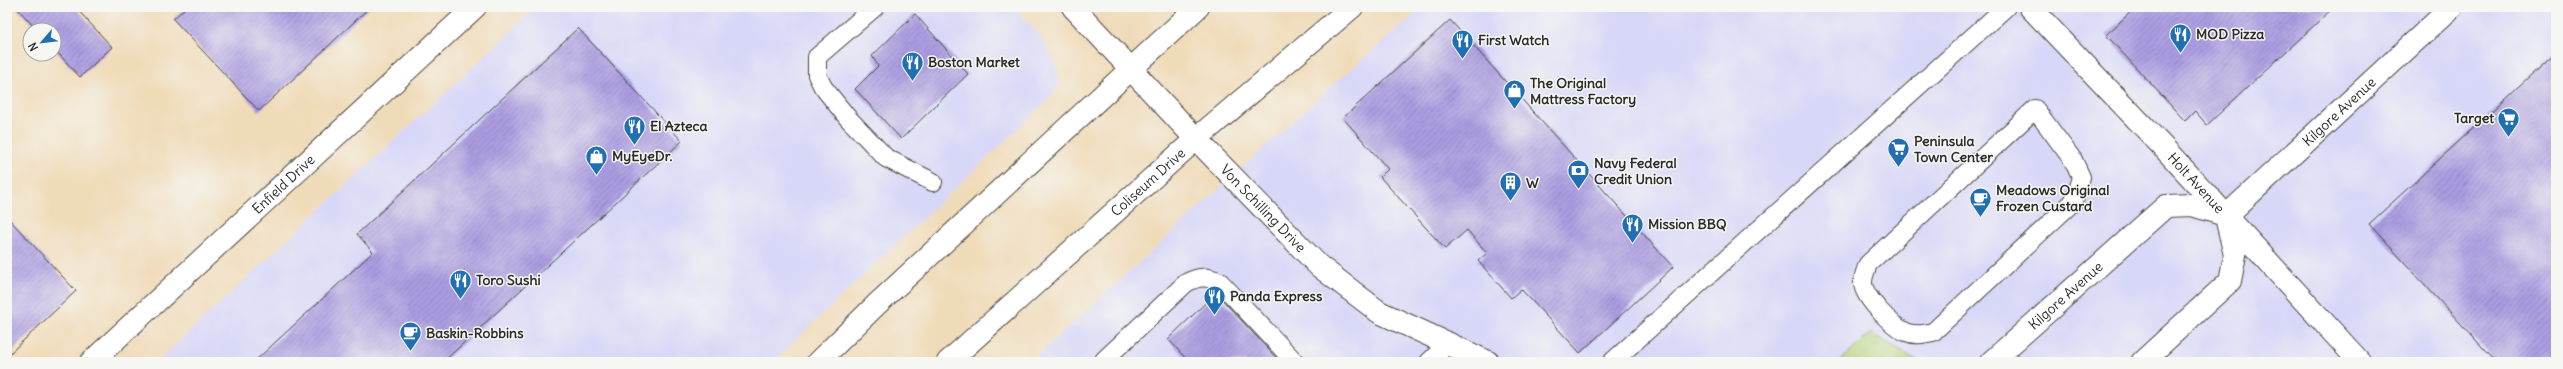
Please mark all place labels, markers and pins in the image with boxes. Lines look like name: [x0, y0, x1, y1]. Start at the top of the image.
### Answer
restaurant icon: MOD Pizza: [2168, 21, 2194, 54]
place label: MOD Pizza: [2196, 25, 2264, 43]
restaurant icon: First Watch: [1449, 27, 1475, 60]
place label: First Watch: [1478, 31, 1549, 49]
restaurant icon: Boston Market: [899, 49, 925, 82]
place label: Boston Market: [928, 53, 1020, 71]
place label: The Original Mattress Factory: [1530, 74, 1636, 108]
shop icon: The Original Mattress Factory: [1502, 78, 1528, 111]
supermarket icon: Target: [2496, 105, 2522, 138]
place label: Target: [2454, 109, 2494, 127]
restaurant icon: El Azteca: [621, 113, 647, 146]
place label: El Azteca: [650, 117, 708, 135]
place label: Peninsula Town Center: [1914, 132, 1993, 166]
supermarket icon: Peninsula Town Center: [1885, 136, 1911, 169]
shop icon: MyEyeDr.: [583, 143, 609, 176]
place label: MyEyeDr.: [612, 147, 673, 165]
place label: Navy Federal Credit Union: [1594, 154, 1677, 188]
bank icon: Navy Federal Credit Union: [1566, 158, 1592, 191]
building icon: W: [1497, 170, 1523, 203]
place label: W: [1526, 174, 1539, 192]
place label: Meadows Original Frozen Custard: [1996, 181, 2109, 215]
cafe icon: Meadows Original Frozen Custard: [1968, 185, 1994, 218]
restaurant icon: Mission BBQ: [1619, 211, 1645, 244]
place label: Mission BBQ: [1648, 215, 1727, 233]
restaurant icon: Toro Sushi: [447, 267, 473, 300]
place label: Toro Sushi: [476, 271, 541, 289]
restaurant icon: Panda Express: [1202, 283, 1228, 316]
place label: Panda Express: [1230, 287, 1323, 305]
cafe icon: Baskin-Robbins: [398, 320, 424, 353]
place label: Baskin-Robbins: [426, 324, 524, 342]

